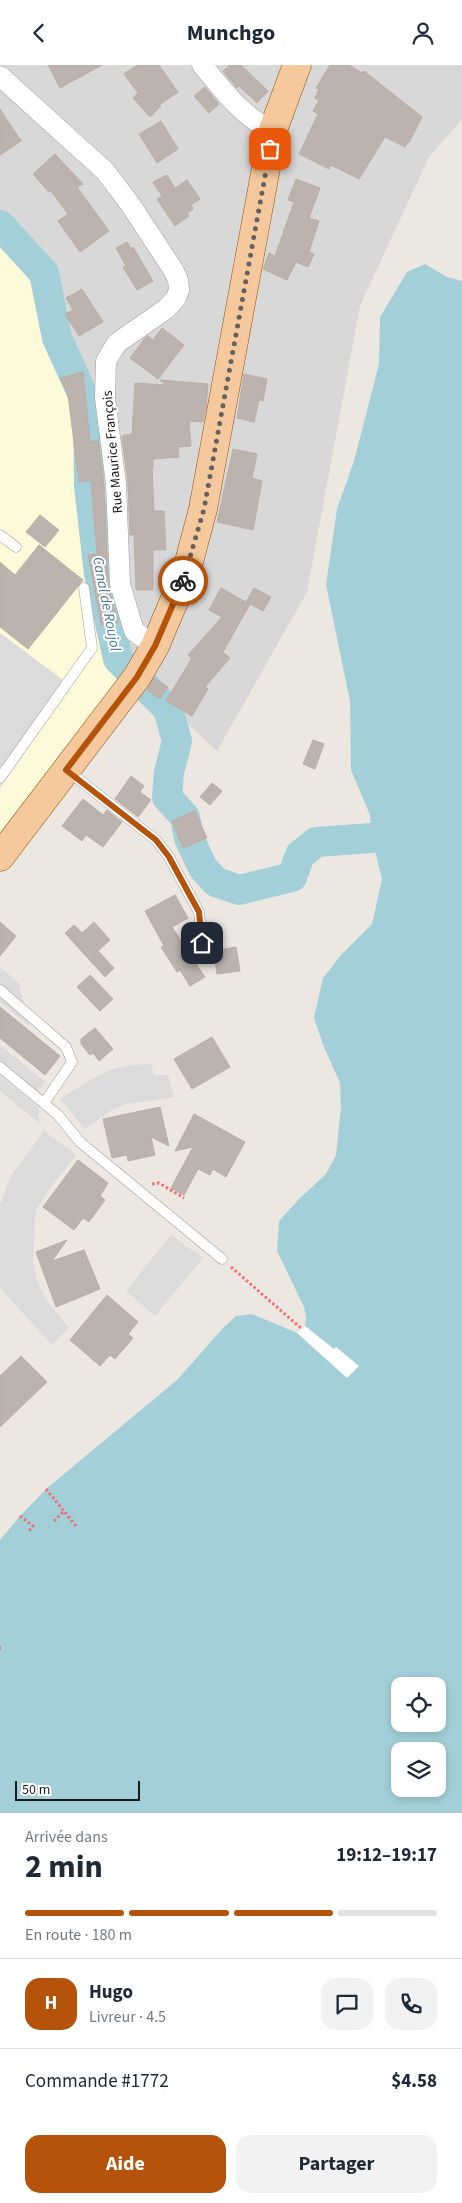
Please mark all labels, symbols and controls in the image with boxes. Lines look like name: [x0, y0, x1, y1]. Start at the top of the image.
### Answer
text: Munchgo: [187, 17, 275, 49]
icon: back: [25, 19, 53, 47]
icon: person: [409, 19, 437, 47]
pin: [249, 128, 291, 170]
icon: bag: [256, 135, 284, 163]
street label: Rue Maurice François: [98, 390, 128, 514]
water label: Canal de Roujol: [87, 555, 126, 653]
courier: [158, 556, 208, 606]
icon: bike: [169, 567, 197, 595]
pin: [181, 922, 223, 964]
icon: home: [188, 929, 216, 957]
map controls: [391, 1677, 446, 1797]
button: locate: [391, 1677, 446, 1732]
button: layers: [391, 1742, 446, 1797]
scale bar: [15, 1778, 140, 1801]
text: 50 m: [22, 1780, 50, 1800]
text: Arrivée dans: [25, 1826, 108, 1848]
text: 19:12–19:17: [336, 1842, 437, 1869]
text: 2 min: [25, 1844, 103, 1890]
text: En route · 180 m: [25, 1924, 132, 1946]
button: chat: [321, 1978, 373, 2030]
button: phone: [385, 1978, 437, 2030]
text: Hugo: [89, 1979, 133, 2006]
text: H: [45, 1990, 57, 2017]
text: Livreur · 4.5: [89, 2006, 166, 2028]
text: Commande #1772: [25, 2068, 169, 2095]
text: $4.58: [391, 2068, 437, 2095]
button: Aide: [25, 2135, 226, 2193]
button: Partager: [236, 2135, 437, 2193]

